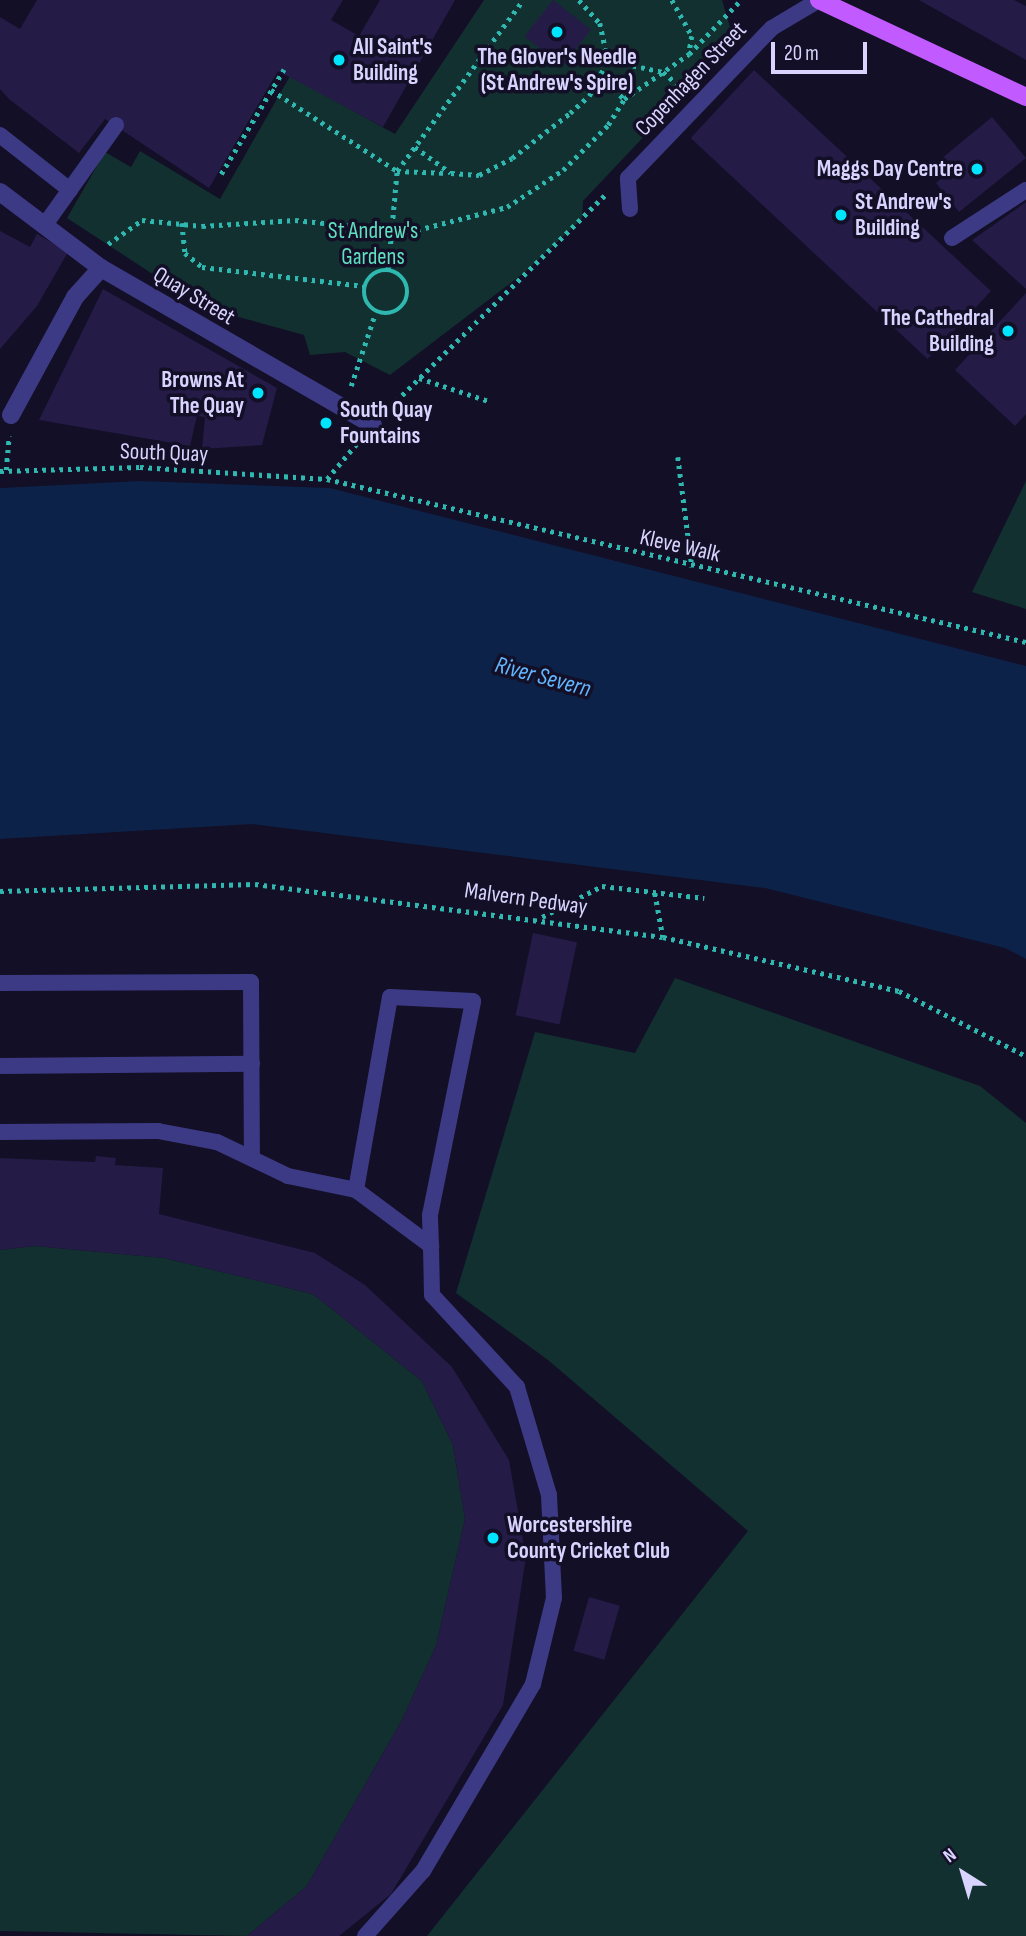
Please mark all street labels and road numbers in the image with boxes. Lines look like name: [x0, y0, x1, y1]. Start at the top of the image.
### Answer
street label: Copenhagen Street: [630, 16, 752, 142]
street label: Quay Street: [148, 261, 240, 331]
street label: South Quay: [120, 438, 208, 468]
street label: Kleve Walk: [637, 523, 723, 569]
street label: Malvern Pedway: [463, 877, 589, 921]

